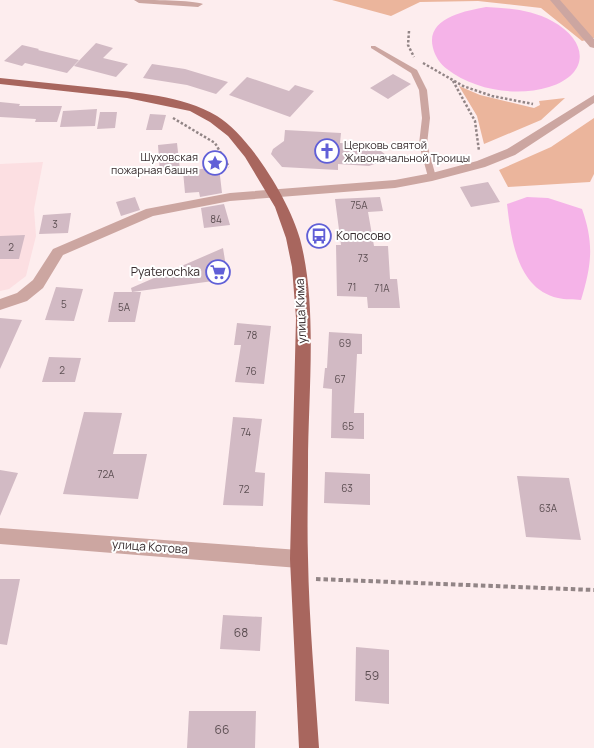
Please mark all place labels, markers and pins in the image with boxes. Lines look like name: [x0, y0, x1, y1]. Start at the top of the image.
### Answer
place label: Церковь святой Живоначальной Троицы: [344, 137, 470, 165]
church icon: Церковь святой Живоначальной Троицы: [314, 138, 340, 164]
place label: Шуховская пожарная башня: [111, 149, 198, 177]
place icon: Шуховская пожарная башня: [202, 150, 228, 176]
bus stop icon: Копосово: [306, 223, 332, 249]
place label: Копосово: [336, 227, 391, 244]
supermarket icon: Pyaterochka: [205, 259, 231, 285]
place label: Pyaterochka: [131, 263, 200, 280]

